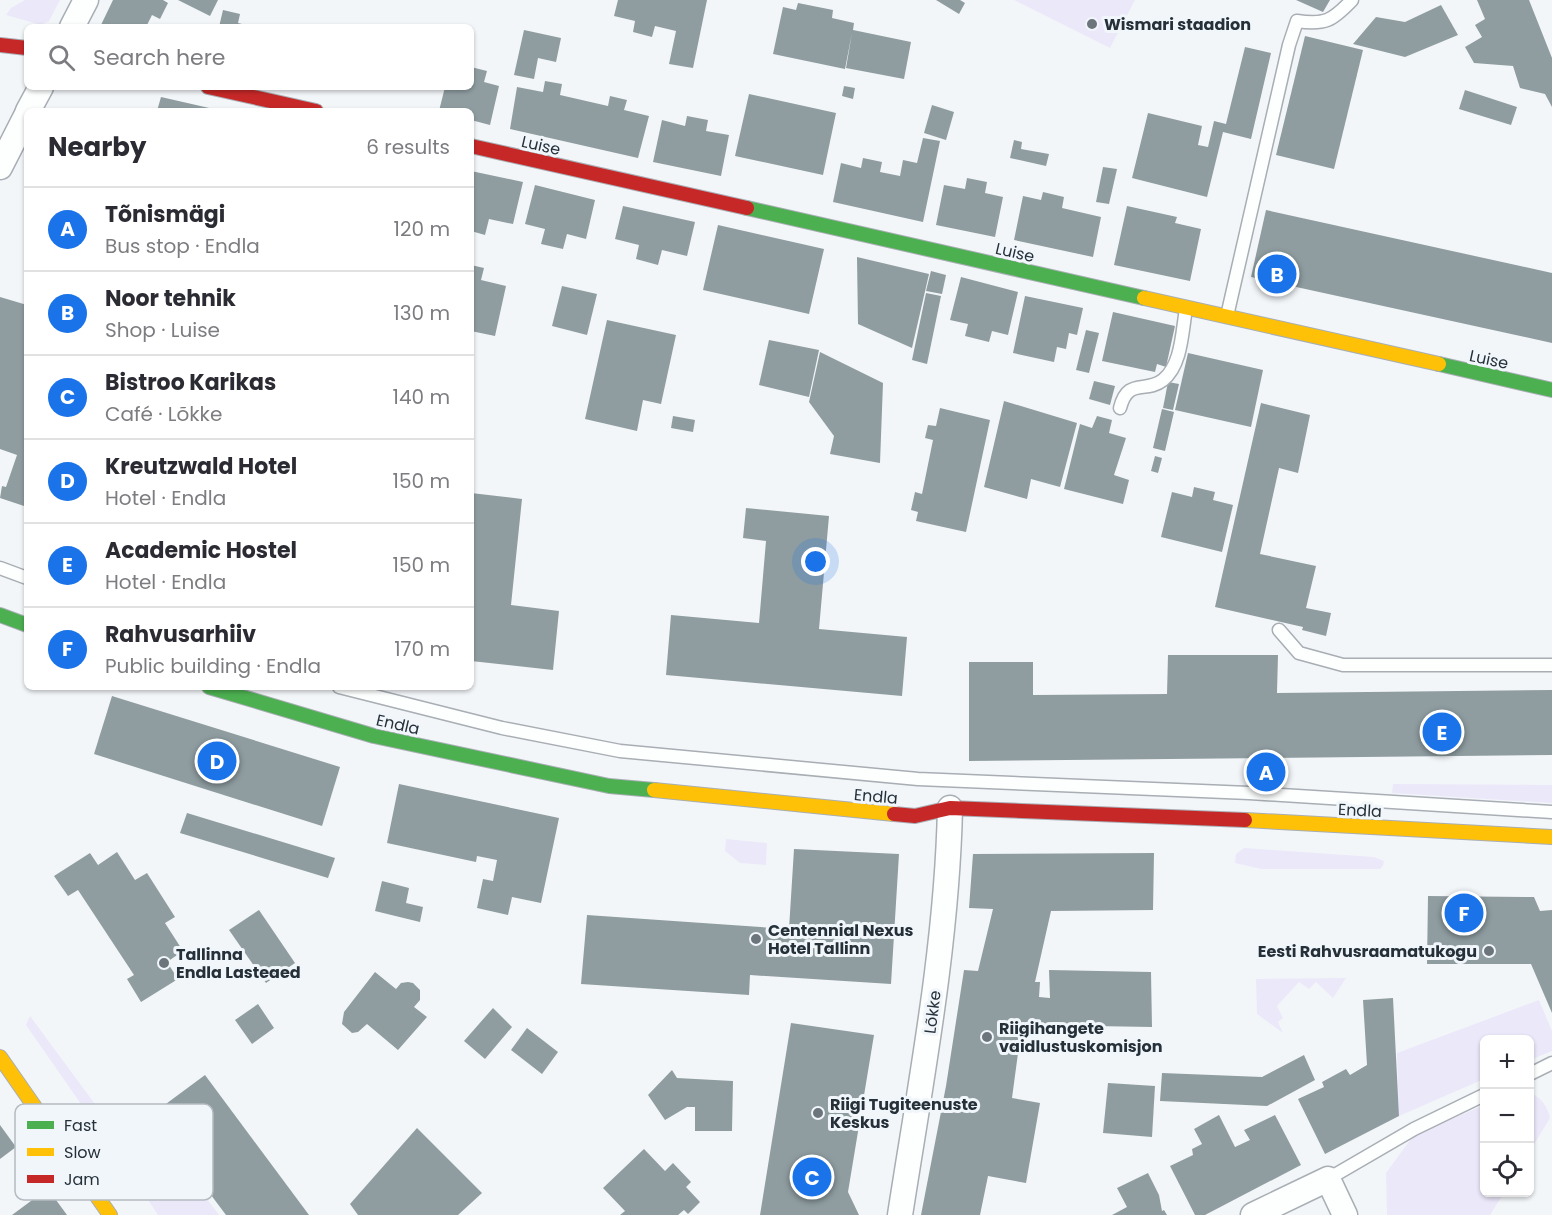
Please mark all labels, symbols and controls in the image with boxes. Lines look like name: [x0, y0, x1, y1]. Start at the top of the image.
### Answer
place label: Wismari staadion: [1104, 13, 1251, 36]
marker: Wismari staadion: [1085, 17, 1099, 31]
search box: [24, 24, 474, 90]
icon: search: [45, 41, 78, 74]
text: Search here: [93, 42, 226, 73]
text: Nearby: [48, 129, 146, 165]
street label: Luise: [519, 130, 563, 161]
text: 6 results: [366, 133, 450, 161]
text: Tõnismägi: [105, 199, 225, 230]
text: A: [60, 215, 75, 243]
text: 120 m: [394, 215, 450, 243]
text: Bus stop · Endla: [105, 232, 260, 260]
street label: Luise: [993, 237, 1037, 268]
pin: B: [1258, 252, 1296, 296]
text: Noor tehnik: [105, 283, 236, 314]
text: B: [61, 299, 74, 327]
text: 130 m: [393, 299, 450, 327]
text: Shop · Luise: [105, 316, 220, 344]
street label: Luise: [1467, 344, 1511, 375]
text: Bistroo Karikas: [105, 367, 276, 398]
text: C: [60, 383, 75, 411]
text: 140 m: [393, 383, 450, 411]
text: Café · Lõkke: [105, 400, 222, 428]
text: Kreutzwald Hotel: [105, 451, 297, 482]
text: D: [60, 467, 75, 495]
text: 150 m: [393, 467, 450, 495]
text: Hotel · Endla: [105, 484, 226, 512]
text: Academic Hostel: [105, 535, 297, 566]
your location: [801, 547, 830, 576]
text: E: [62, 551, 73, 579]
text: 150 m: [393, 551, 450, 579]
text: Hotel · Endla: [105, 568, 226, 596]
text: Rahvusarhiiv: [105, 619, 256, 650]
text: F: [62, 635, 73, 663]
text: 170 m: [394, 635, 450, 663]
text: Public building · Endla: [105, 652, 321, 680]
street label: Endla: [374, 708, 422, 741]
pin: E: [1422, 710, 1462, 754]
pin: D: [198, 738, 236, 783]
pin: A: [1246, 750, 1286, 794]
street label: Endla: [853, 783, 899, 810]
street label: Endla: [1337, 798, 1383, 823]
pin: F: [1444, 890, 1484, 936]
place label: Centennial Nexus Hotel Tallinn: [768, 919, 914, 960]
marker: Centennial Nexus Hotel Tallinn: [749, 932, 763, 946]
place label: Eesti Rahvusraamatukogu: [1258, 940, 1477, 963]
place label: Tallinna Endla Lasteaed: [176, 943, 301, 984]
marker: Eesti Rahvusraamatukogu: [1482, 944, 1496, 958]
marker: Tallinna Endla Lasteaed: [157, 956, 171, 970]
street label: Lõkke: [918, 989, 947, 1035]
place label: Riigihangete vaidlustuskomisjon: [999, 1017, 1162, 1058]
marker: Riigihangete vaidlustuskomisjon: [980, 1030, 994, 1044]
map controls: [1480, 1035, 1534, 1197]
button: +: [1480, 1035, 1534, 1089]
button: −: [1480, 1089, 1534, 1143]
place label: Riigi Tugiteenuste Keskus: [830, 1093, 978, 1134]
legend: [15, 1104, 213, 1200]
marker: Riigi Tugiteenuste Keskus: [811, 1106, 825, 1120]
text: Fast: [64, 1114, 97, 1137]
text: Slow: [64, 1141, 101, 1164]
button: locate: [1480, 1143, 1534, 1197]
pin: C: [792, 1154, 832, 1200]
text: Jam: [64, 1168, 100, 1191]

